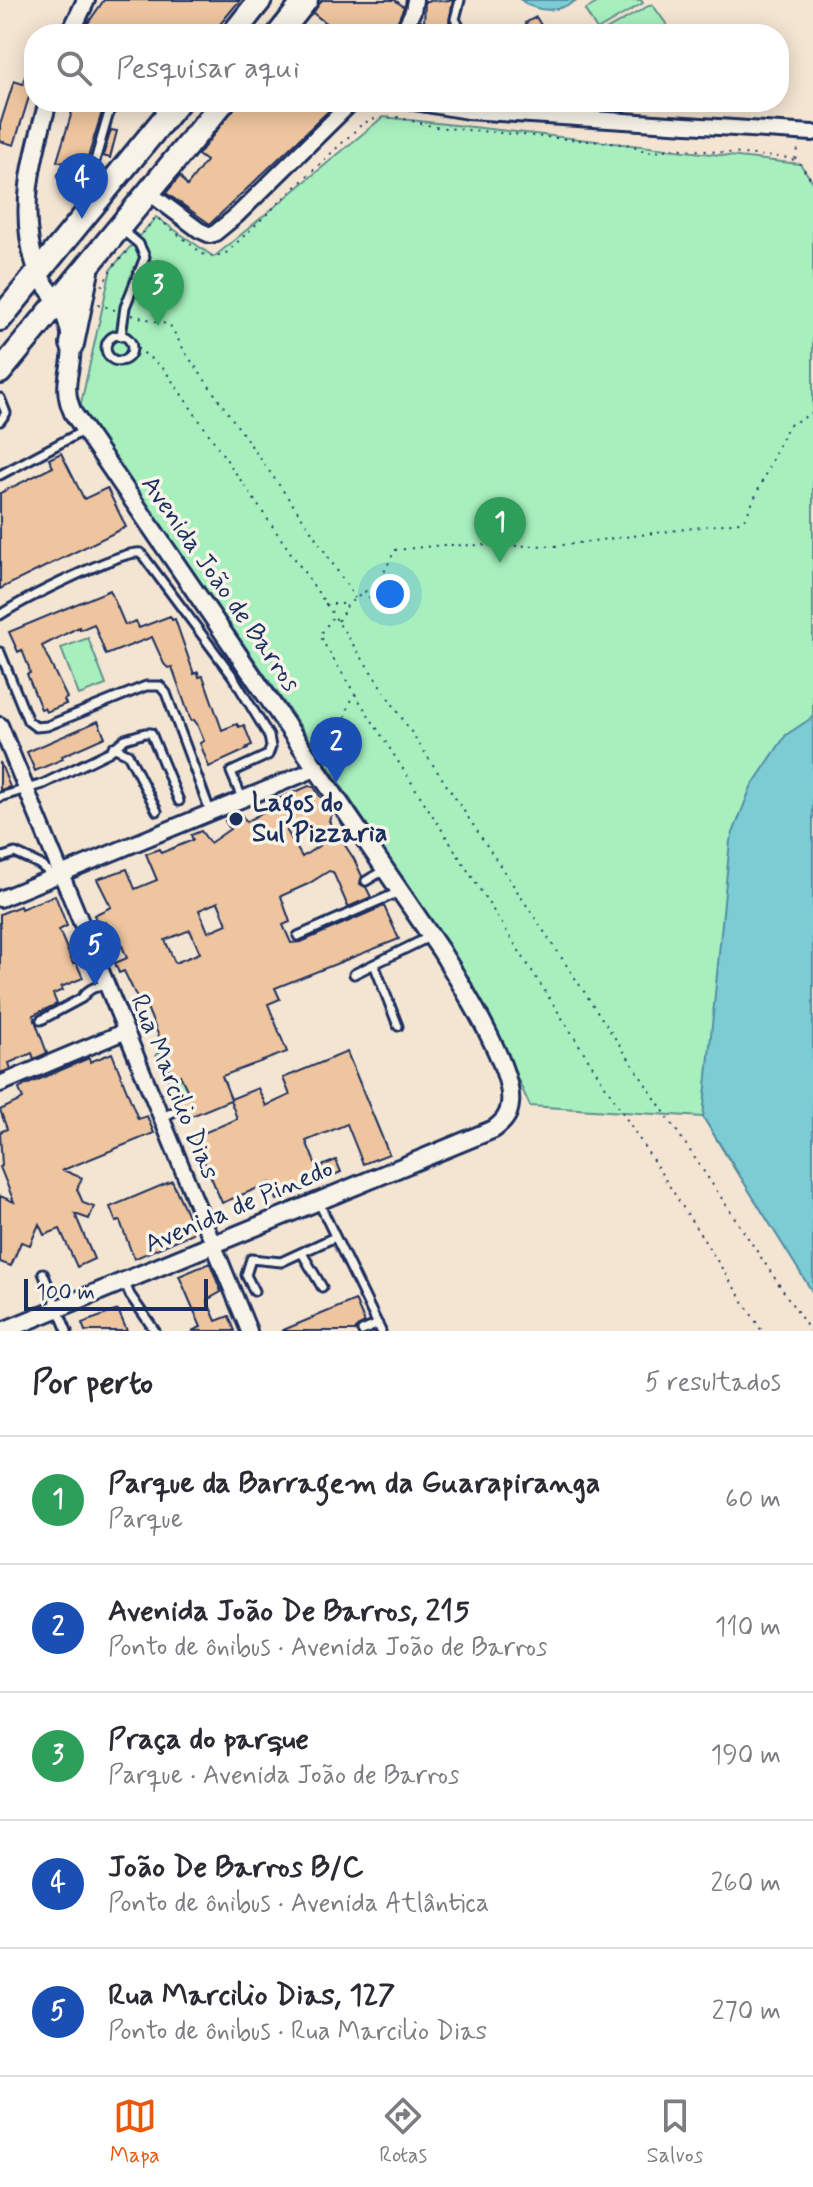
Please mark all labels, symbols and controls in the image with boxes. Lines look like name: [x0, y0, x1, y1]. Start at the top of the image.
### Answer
search box: [24, 24, 789, 112]
icon: search: [52, 46, 96, 90]
text: Pesquisar aqui: [116, 49, 300, 88]
pin: 4: [56, 153, 108, 219]
pin: 3: [132, 260, 184, 326]
street label: Avenida João de Barros: [132, 469, 308, 699]
pin: 1: [474, 497, 526, 563]
your location: [370, 574, 410, 614]
pin: 2: [310, 717, 362, 783]
place label: Lagos do Sul Pizzaria: [252, 787, 387, 851]
marker: Lagos do Sul Pizzaria: [227, 810, 245, 828]
pin: 5: [69, 920, 121, 986]
street label: Rua Marcilio Dias: [121, 990, 227, 1184]
street label: Avenida de Pinedo: [140, 1152, 338, 1262]
scale bar: [24, 1275, 208, 1311]
text: 100 m: [36, 1279, 95, 1307]
text: Por perto: [32, 1361, 153, 1406]
text: 5 resultados: [645, 1366, 781, 1400]
text: Parque da Barragem da Guarapiranga: [108, 1464, 600, 1503]
text: 1: [52, 1483, 64, 1517]
text: 60 m: [725, 1483, 781, 1517]
text: Parque: [108, 1503, 183, 1537]
text: Avenida João De Barros, 215: [108, 1592, 470, 1631]
text: 2: [52, 1611, 64, 1645]
text: 110 m: [715, 1611, 781, 1645]
text: Ponto de ônibus · Avenida João de Barros: [108, 1631, 547, 1665]
text: Praça do parque: [108, 1720, 309, 1759]
text: 3: [52, 1739, 64, 1773]
text: 190 m: [711, 1739, 781, 1773]
text: Parque · Avenida João de Barros: [108, 1759, 459, 1793]
text: João De Barros B/C: [108, 1848, 364, 1887]
text: 4: [50, 1867, 66, 1901]
text: 260 m: [711, 1867, 781, 1901]
text: Ponto de ônibus · Avenida Atlântica: [108, 1887, 489, 1921]
text: Rua Marcilio Dias, 127: [108, 1976, 395, 2015]
text: 5: [50, 1995, 66, 2029]
text: 270 m: [712, 1995, 781, 2029]
text: Ponto de ônibus · Rua Marcilio Dias: [108, 2015, 487, 2049]
tab: Mapa: [110, 2094, 160, 2170]
tab: Rotas: [379, 2094, 427, 2170]
tab: Salvos: [647, 2094, 703, 2170]

